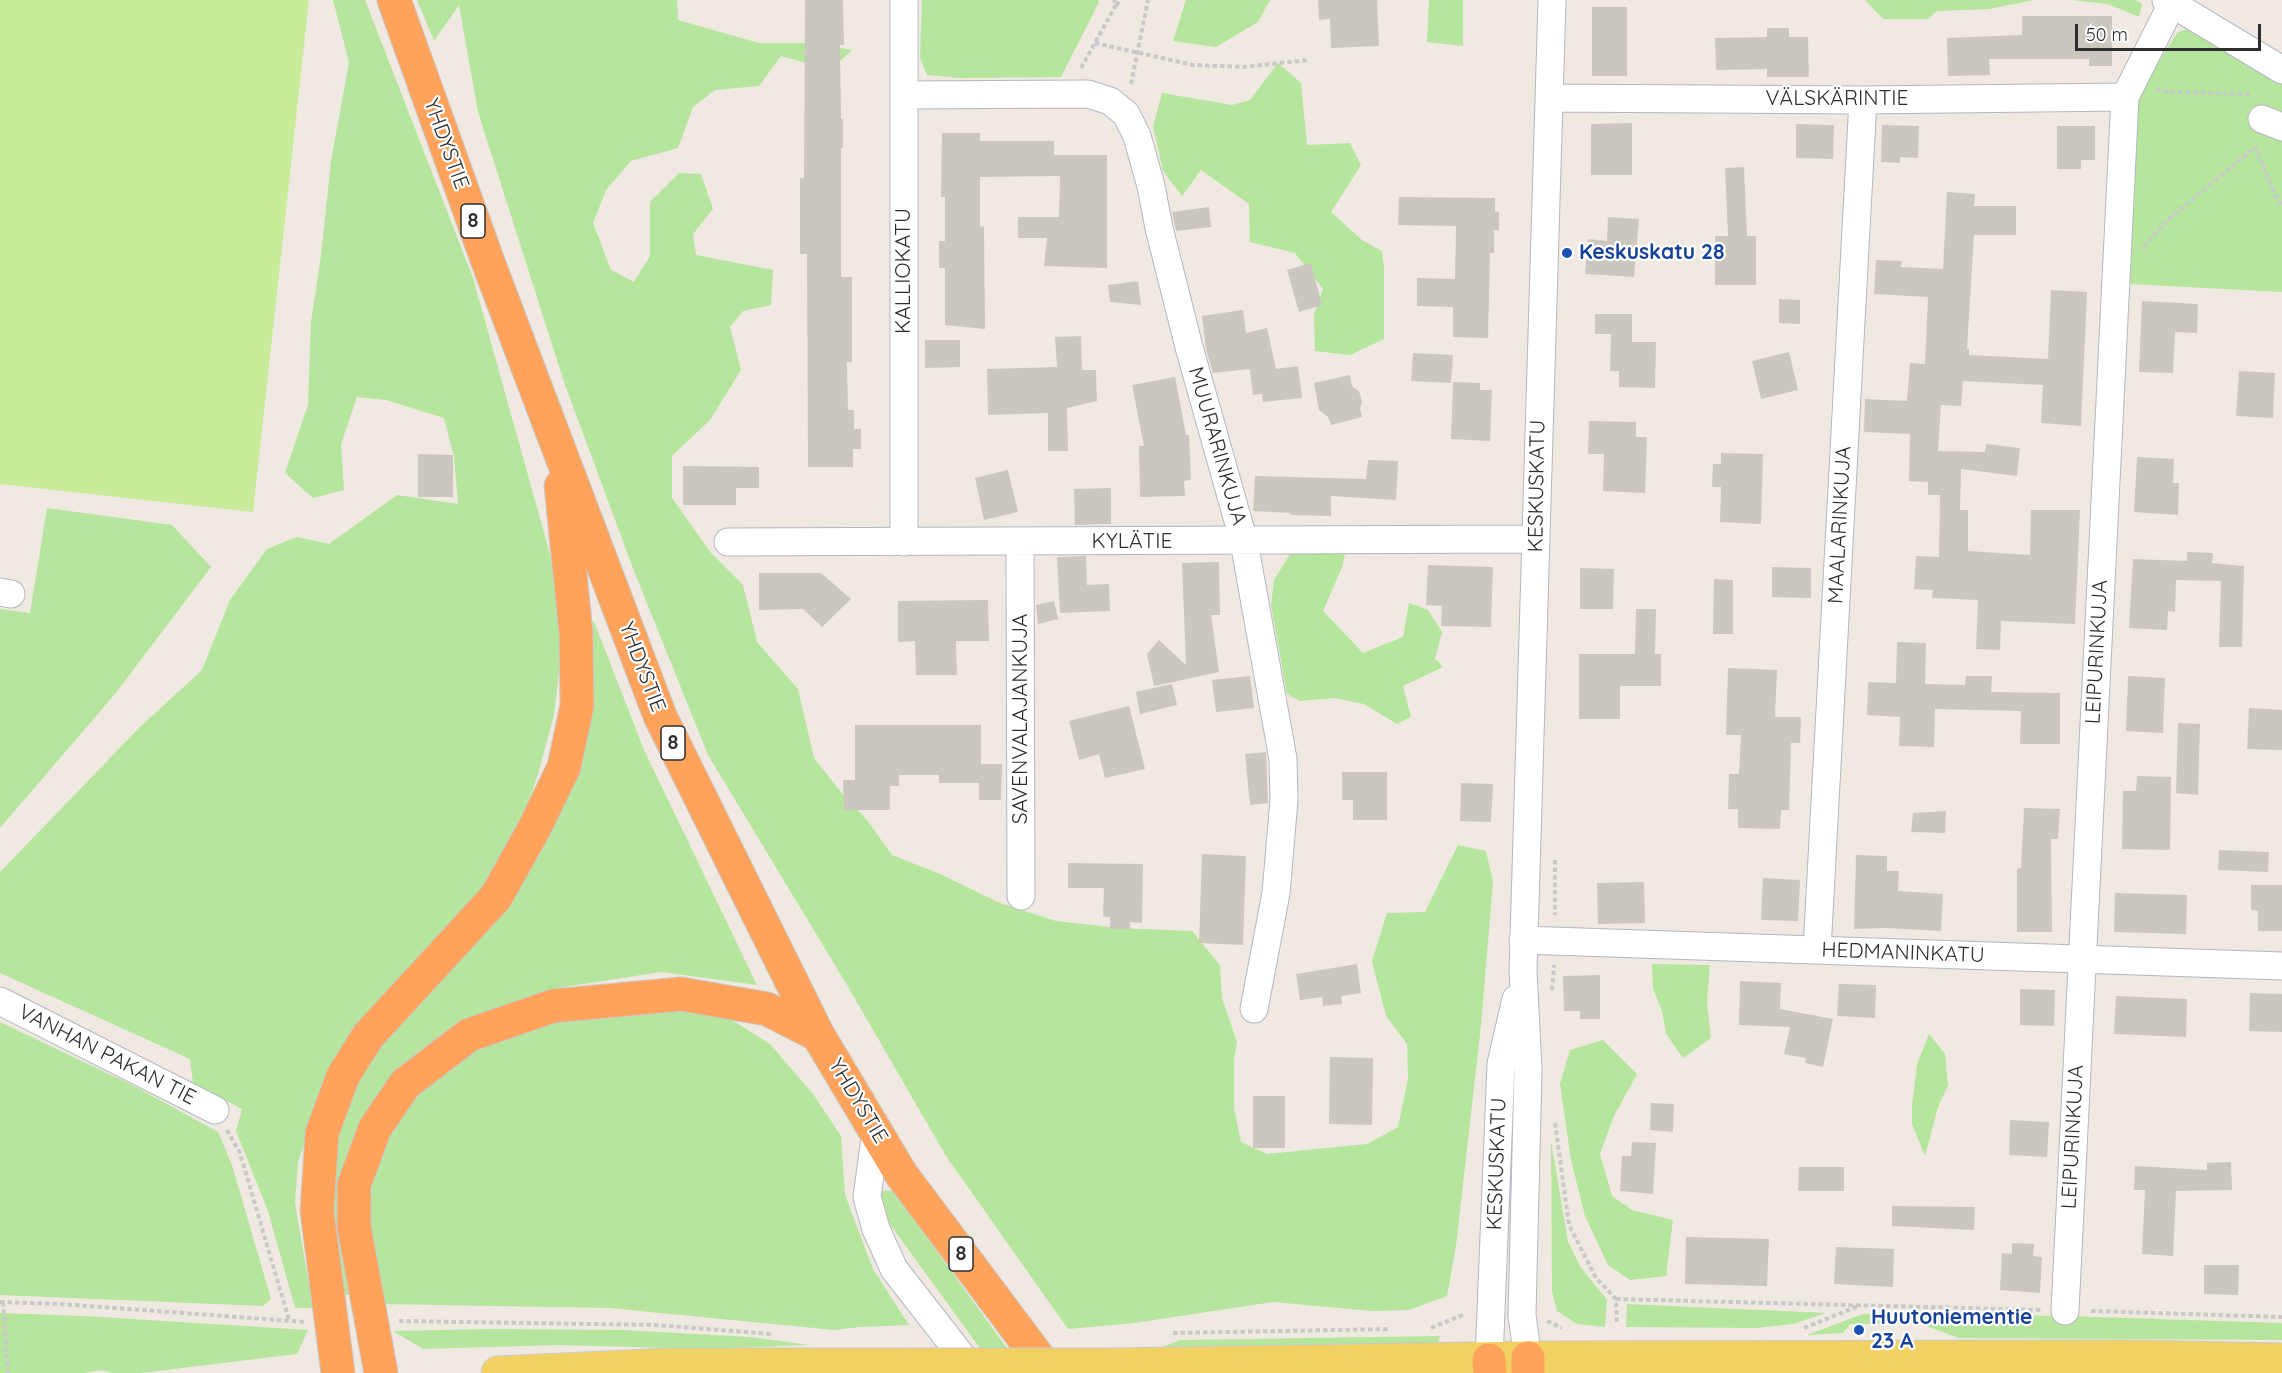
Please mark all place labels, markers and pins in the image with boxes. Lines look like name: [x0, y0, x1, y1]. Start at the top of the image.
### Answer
place label: Keskuskatu 28: [1579, 240, 1724, 266]
marker: Keskuskatu 28: [1560, 246, 1574, 260]
place label: Huutoniementie 23 A: [1871, 1305, 2032, 1355]
marker: Huutoniementie 23 A: [1852, 1323, 1866, 1337]

